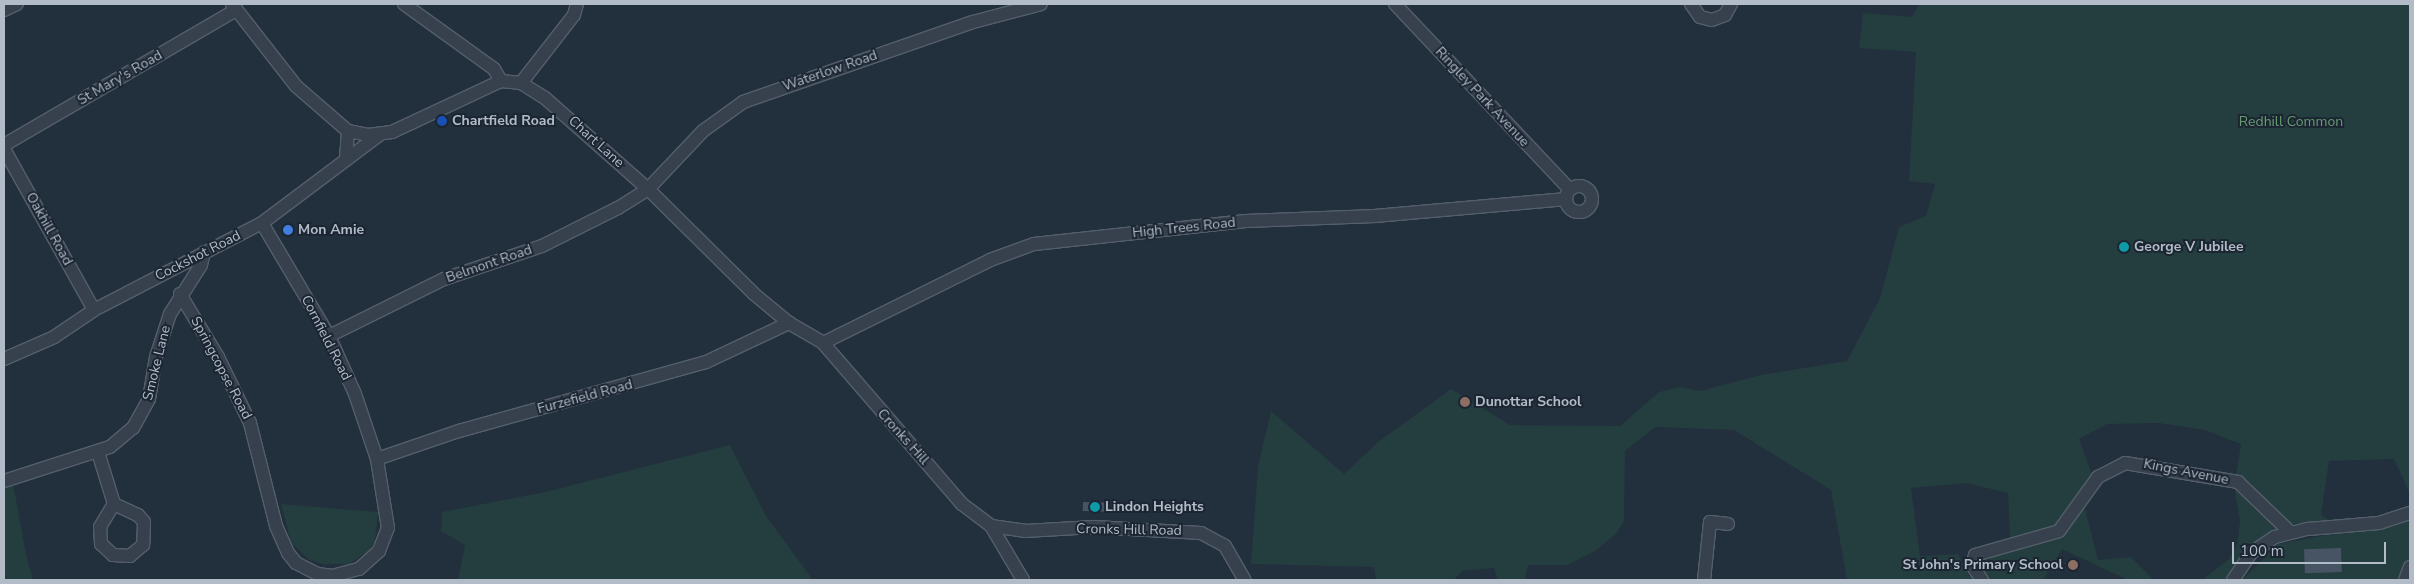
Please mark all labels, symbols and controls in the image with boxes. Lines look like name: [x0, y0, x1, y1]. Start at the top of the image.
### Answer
street label: Ringley Park Avenue: [1431, 44, 1533, 150]
street label: St Mary's Road: [75, 47, 165, 109]
street label: Waterlow Road: [780, 47, 880, 95]
place label: Chartfield Road: [452, 113, 555, 129]
street label: Chart Lane: [565, 113, 627, 171]
park label: Redhill Common: [2239, 114, 2343, 130]
marker: Chartfield Road: [436, 115, 448, 127]
street label: Oakhill Road: [22, 190, 76, 268]
street label: High Trees Road: [1132, 214, 1236, 242]
place label: Mon Amie: [298, 222, 364, 238]
marker: Mon Amie: [282, 224, 294, 236]
street label: Cockshot Road: [153, 227, 243, 285]
place label: George V Jubilee: [2134, 239, 2244, 255]
street label: Belmont Road: [444, 241, 534, 287]
marker: George V Jubilee: [2118, 241, 2130, 253]
street label: Cornfield Road: [297, 293, 355, 383]
street label: Springcopse Road: [187, 314, 255, 422]
street label: Smoke Lane: [140, 324, 174, 402]
street label: Furzefield Road: [536, 376, 634, 418]
place label: Dunottar School: [1475, 394, 1581, 410]
marker: Dunottar School: [1459, 396, 1471, 408]
street label: Cronks Hill: [874, 406, 932, 468]
street label: Kings Avenue: [2142, 456, 2230, 488]
place label: Lindon Heights: [1105, 499, 1204, 515]
marker: Lindon Heights: [1089, 501, 1101, 513]
street label: Cronks Hill Road: [1076, 521, 1182, 539]
scale bar: [2234, 532, 2388, 564]
text: 100 m: [2240, 541, 2284, 561]
place label: St John's Primary School: [1902, 557, 2063, 573]
marker: St John's Primary School: [2067, 559, 2079, 571]

